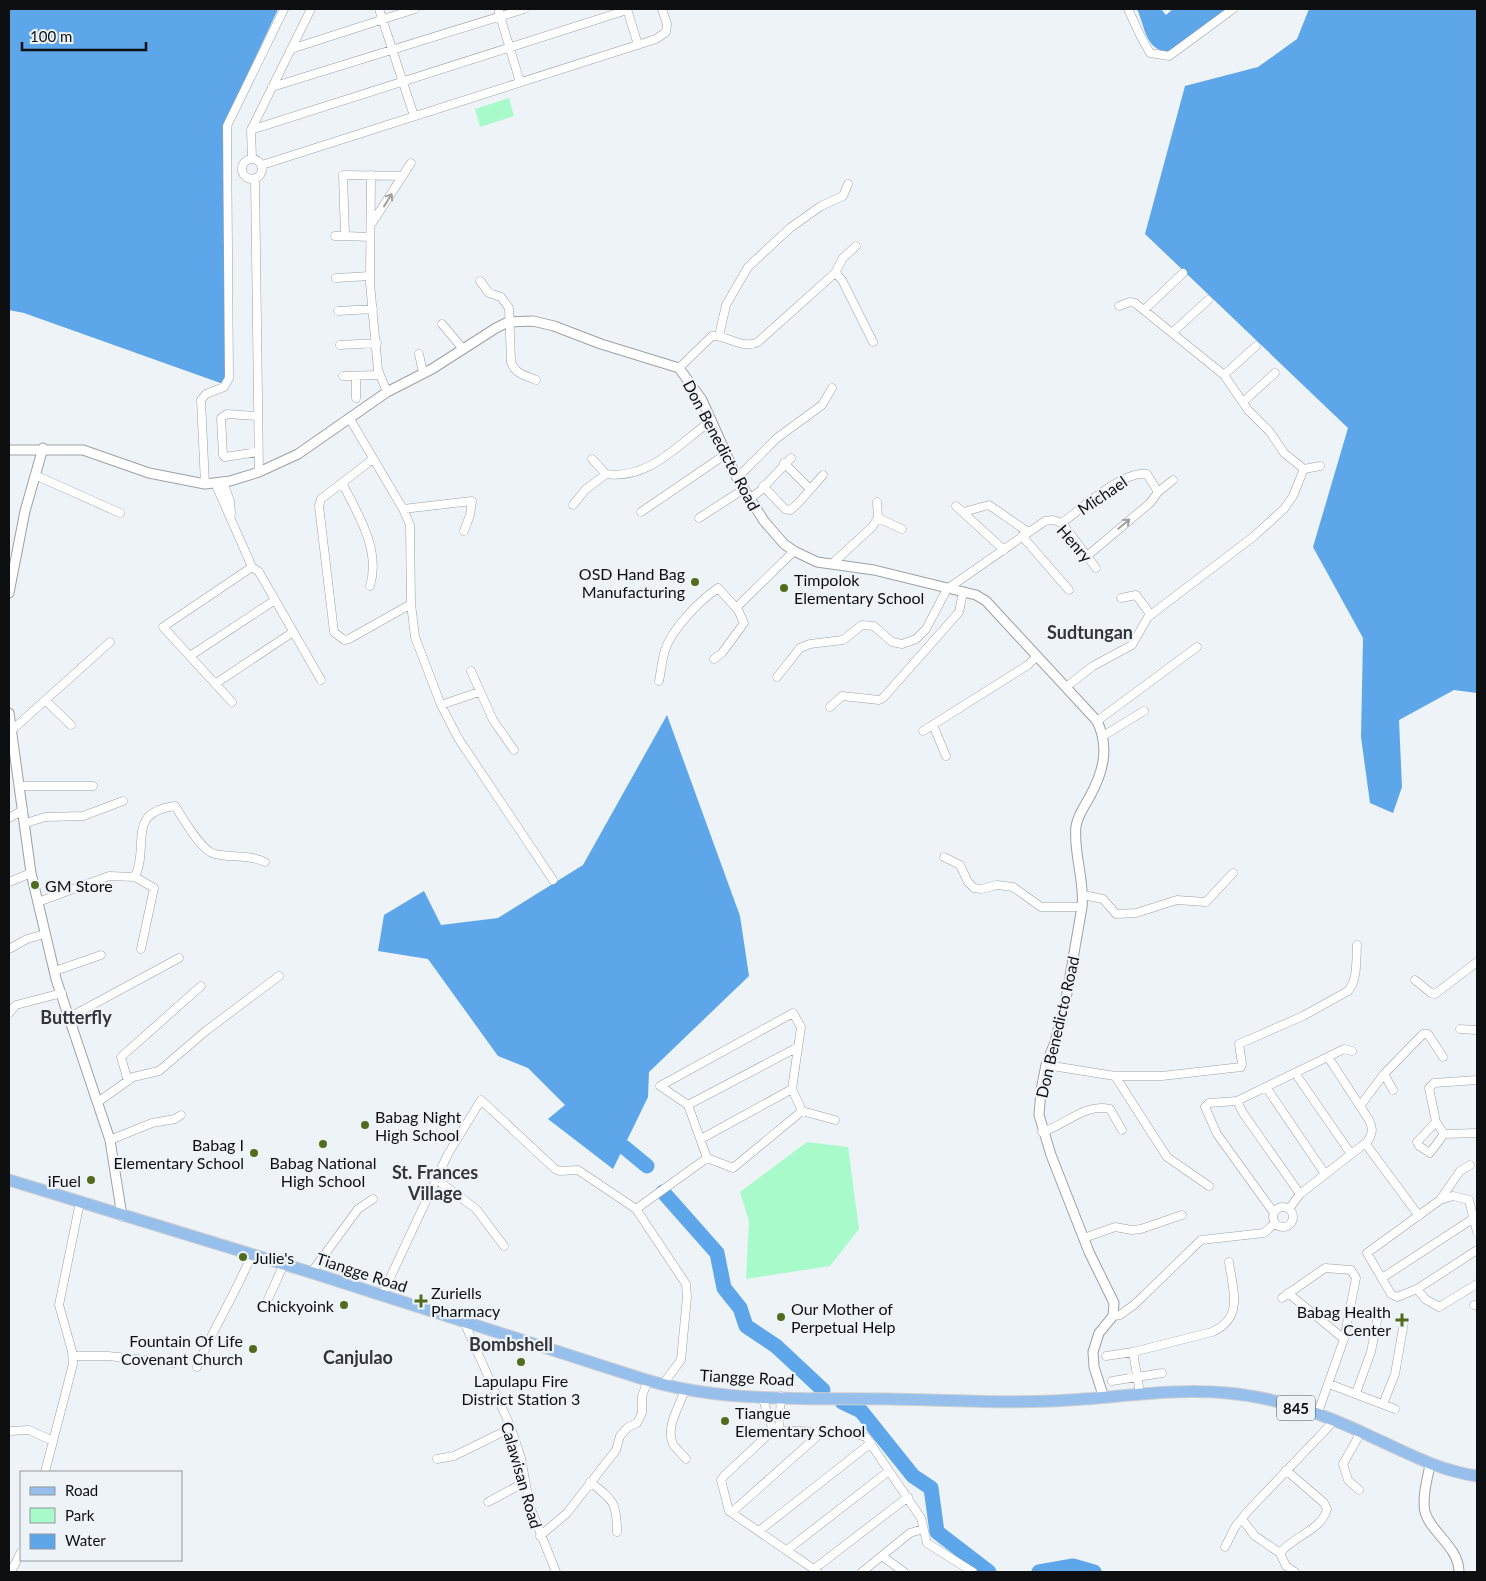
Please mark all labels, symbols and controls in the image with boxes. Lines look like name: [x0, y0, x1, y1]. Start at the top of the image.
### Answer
scale bar: [22, 20, 146, 52]
text: 100 m: [30, 27, 72, 45]
one-way arrow: [383, 193, 393, 207]
street label: Don Benedicto Road: [680, 377, 764, 513]
street label: Michael: [1074, 472, 1130, 518]
one-way arrow: [1117, 519, 1130, 530]
street label: Henry: [1054, 520, 1097, 566]
place label: OSD Hand Bag Manufacturing: [579, 564, 685, 601]
place label: Timpolok Elementary School: [794, 570, 924, 607]
marker: OSD Hand Bag Manufacturing: [689, 576, 701, 588]
marker: Timpolok Elementary School: [778, 582, 790, 594]
district label: Sudtungan: [1047, 621, 1133, 643]
place label: GM Store: [45, 876, 113, 895]
marker: GM Store: [29, 879, 41, 891]
street label: Don Benedicto Road: [1031, 954, 1083, 1100]
district label: Butterfly: [40, 1006, 112, 1028]
place label: Babag Night High School: [375, 1107, 462, 1144]
marker: Babag Night High School: [359, 1119, 371, 1131]
place label: Babag I Elementary School: [114, 1135, 244, 1172]
marker: Babag National High School: [317, 1138, 329, 1150]
marker: Babag I Elementary School: [248, 1147, 260, 1159]
place label: Babag National High School: [270, 1153, 376, 1190]
district label: St. Frances Village: [392, 1161, 478, 1204]
place label: iFuel: [48, 1171, 81, 1190]
marker: iFuel: [85, 1174, 97, 1186]
place label: Julie's: [253, 1248, 294, 1267]
street label: Tiangge Road: [314, 1248, 410, 1296]
marker: Julie's: [237, 1251, 249, 1263]
place label: Zuriells Pharmacy: [431, 1283, 501, 1320]
marker: Zuriells Pharmacy: [415, 1295, 427, 1307]
place label: Chickyoink: [257, 1296, 335, 1315]
marker: Chickyoink: [338, 1299, 350, 1311]
place label: Our Mother of Perpetual Help: [791, 1299, 895, 1336]
place label: Babag Health Center: [1297, 1302, 1391, 1339]
marker: Our Mother of Perpetual Help: [775, 1311, 787, 1323]
marker: Babag Health Center: [1395, 1313, 1409, 1327]
place label: Fountain Of Life Covenant Church: [121, 1331, 243, 1368]
district label: Bombshell: [469, 1333, 553, 1355]
marker: Fountain Of Life Covenant Church: [247, 1343, 259, 1355]
district label: Canjulao: [323, 1346, 393, 1368]
marker: Lapulapu Fire District Station 3: [515, 1356, 527, 1368]
street label: Tiangge Road: [699, 1365, 795, 1389]
place label: Lapulapu Fire District Station 3: [462, 1371, 580, 1408]
road number: 845: [1277, 1396, 1315, 1420]
place label: Tiangue Elementary School: [735, 1403, 865, 1440]
marker: Tiangue Elementary School: [719, 1415, 731, 1427]
street label: Calawisan Road: [498, 1419, 546, 1531]
legend: [20, 1471, 182, 1561]
text: Road: [65, 1481, 98, 1499]
text: Park: [65, 1506, 95, 1524]
text: Water: [65, 1531, 106, 1549]

